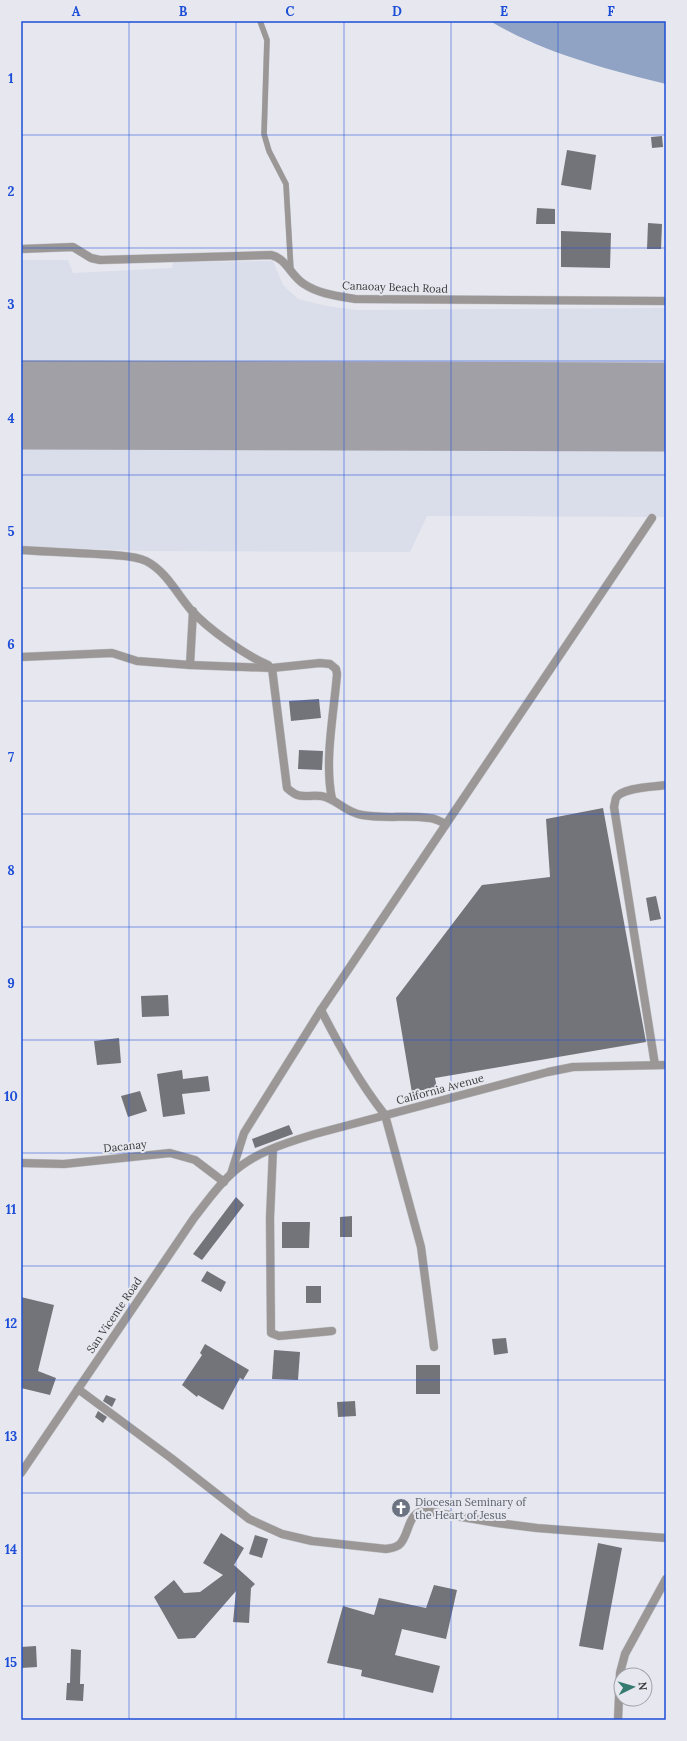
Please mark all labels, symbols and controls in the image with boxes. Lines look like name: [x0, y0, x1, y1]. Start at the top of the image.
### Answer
text: A: [72, 3, 81, 20]
text: B: [179, 3, 188, 20]
text: C: [286, 3, 295, 20]
text: D: [392, 3, 402, 20]
text: E: [500, 3, 508, 20]
text: F: [607, 3, 615, 20]
text: 1: [8, 70, 14, 87]
text: 2: [8, 183, 15, 200]
street label: Canaoay Beach Road: [342, 278, 448, 296]
text: 3: [7, 296, 15, 313]
text: 4: [7, 410, 15, 427]
text: 5: [7, 523, 15, 540]
text: 6: [7, 636, 15, 653]
text: 7: [8, 749, 14, 766]
text: 8: [7, 862, 15, 879]
text: 9: [7, 975, 15, 992]
street label: California Avenue: [395, 1071, 485, 1107]
text: 10: [4, 1088, 18, 1105]
street label: Dacanay: [103, 1137, 147, 1155]
text: 11: [6, 1201, 16, 1218]
street label: San Vicente Road: [83, 1274, 145, 1356]
text: 12: [5, 1315, 17, 1332]
text: 13: [5, 1428, 17, 1445]
place label: Diocesan Seminary of the Heart of Jesus: [415, 1495, 527, 1522]
church icon: Diocesan Seminary of the Heart of Jesus: [390, 1497, 412, 1519]
text: 14: [5, 1541, 17, 1558]
text: 15: [5, 1654, 17, 1671]
north arrow: [613, 1667, 653, 1707]
text: N: [636, 1681, 650, 1691]

